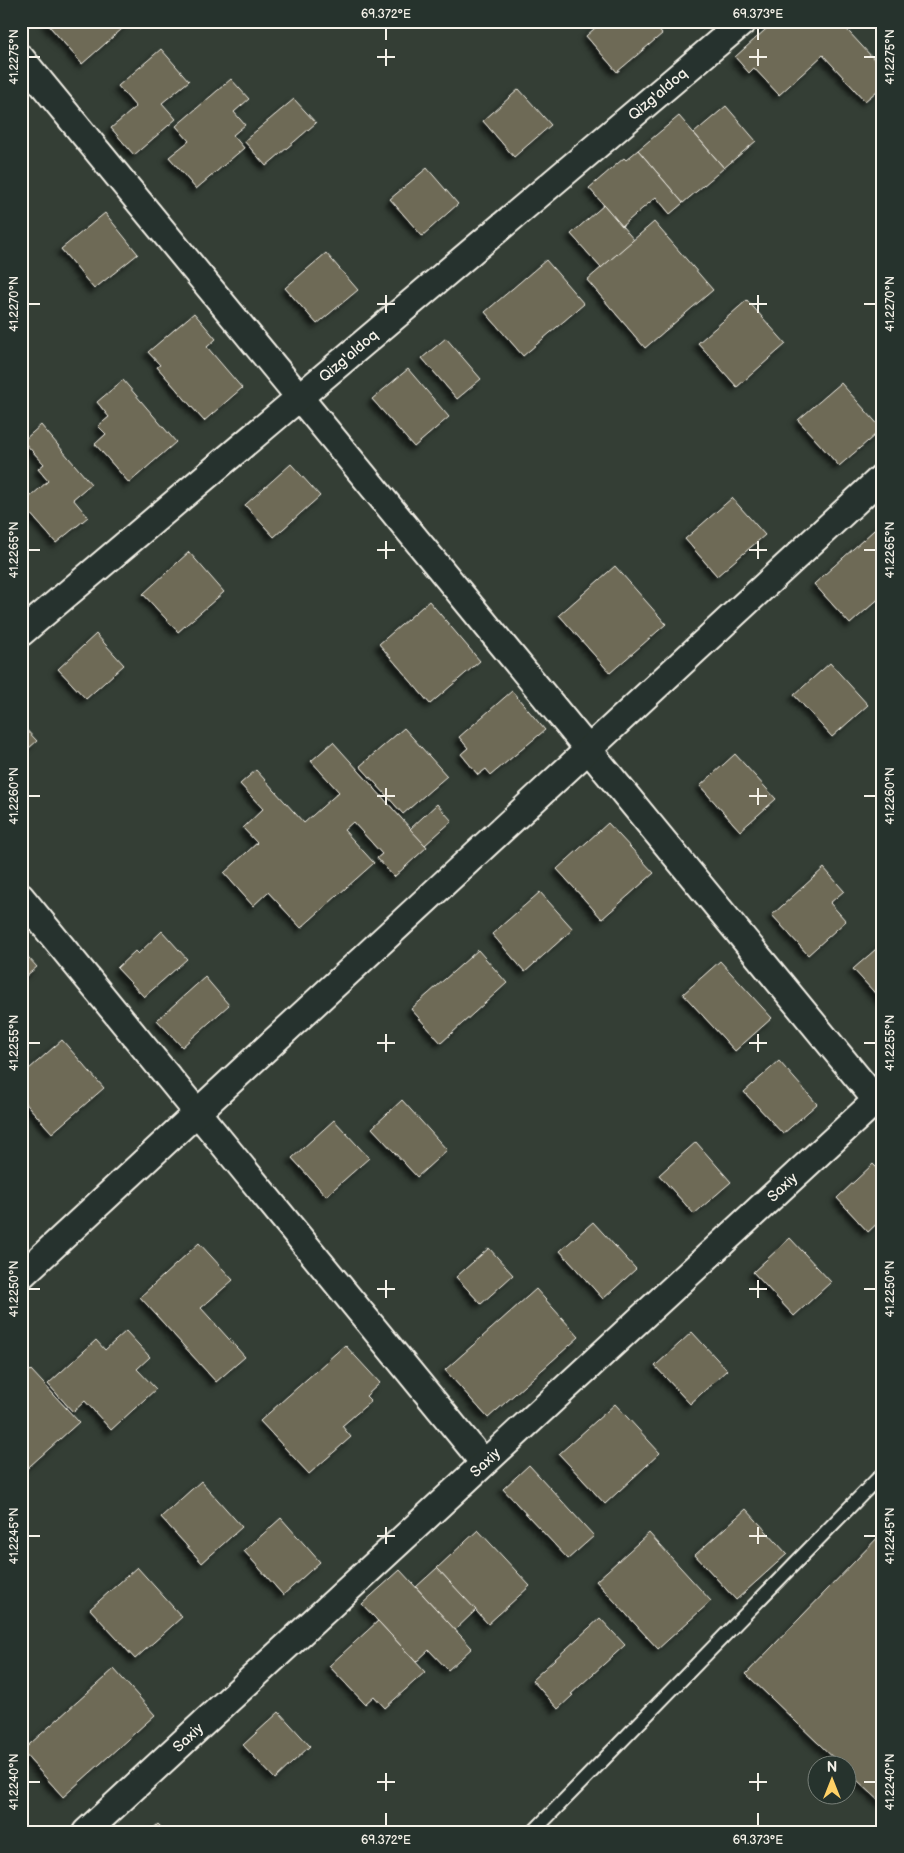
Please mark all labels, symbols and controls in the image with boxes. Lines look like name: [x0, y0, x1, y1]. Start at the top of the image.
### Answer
text: 69.372°E: [361, 7, 411, 22]
text: 69.373°E: [733, 7, 783, 22]
text: 41.2275°N: [7, 29, 22, 85]
text: 41.2275°N: [883, 29, 898, 85]
street label: Qizg'aldoq: [624, 64, 691, 125]
text: 41.2270°N: [7, 276, 22, 332]
text: 41.2270°N: [883, 276, 898, 332]
street label: Qizg'aldoq: [315, 326, 382, 387]
text: 41.2265°N: [7, 521, 22, 579]
text: 41.2265°N: [883, 521, 898, 579]
text: 41.2260°N: [7, 767, 22, 825]
text: 41.2260°N: [883, 767, 898, 825]
text: 41.2255°N: [7, 1015, 22, 1071]
text: 41.2255°N: [883, 1015, 898, 1071]
street label: Saxiy: [763, 1169, 802, 1206]
text: 41.2250°N: [7, 1261, 22, 1317]
text: 41.2250°N: [883, 1261, 898, 1317]
street label: Saxiy: [466, 1444, 505, 1482]
text: 41.2245°N: [7, 1508, 22, 1564]
text: 41.2245°N: [883, 1508, 898, 1564]
street label: Saxiy: [169, 1719, 208, 1757]
text: 41.2240°N: [7, 1753, 22, 1811]
text: 41.2240°N: [883, 1753, 898, 1811]
north arrow: [806, 1756, 856, 1806]
text: N: [827, 1759, 837, 1776]
text: 69.372°E: [361, 1833, 411, 1848]
text: 69.373°E: [733, 1833, 783, 1848]

